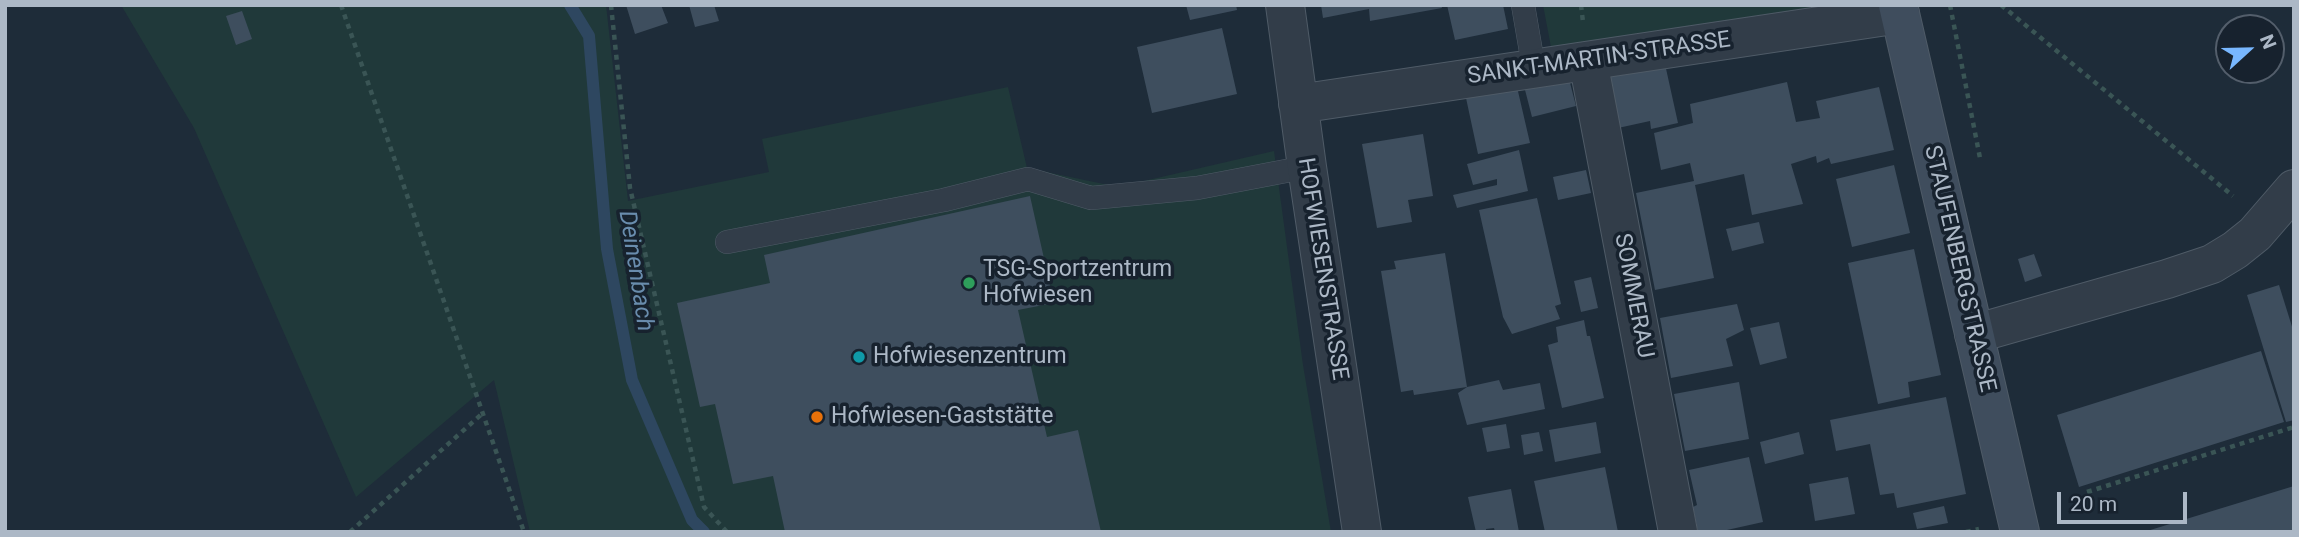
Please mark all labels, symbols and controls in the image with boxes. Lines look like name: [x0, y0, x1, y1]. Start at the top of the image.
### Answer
north arrow: [2215, 14, 2285, 84]
street label: SANKT-MARTIN-STRASSE: [1466, 27, 1732, 91]
text: N: [2255, 31, 2281, 52]
street label: STAUFENBERGSTRASSE: [1917, 143, 2001, 395]
street label: HOFWIESENSTRASSE: [1291, 156, 1353, 382]
water label: Deinenbach: [611, 208, 659, 334]
street label: SOMMERAU: [1607, 231, 1659, 361]
place label: TSG-Sportzentrum Hofwiesen: [983, 256, 1172, 310]
marker: TSG-Sportzentrum Hofwiesen: [961, 275, 977, 291]
place label: Hofwiesenzentrum: [873, 343, 1067, 371]
marker: Hofwiesenzentrum: [851, 349, 867, 365]
place label: Hofwiesen-Gaststätte: [831, 403, 1053, 431]
marker: Hofwiesen-Gaststätte: [809, 409, 825, 425]
scale bar: [2061, 477, 2190, 522]
text: 20 m: [2070, 492, 2117, 516]

